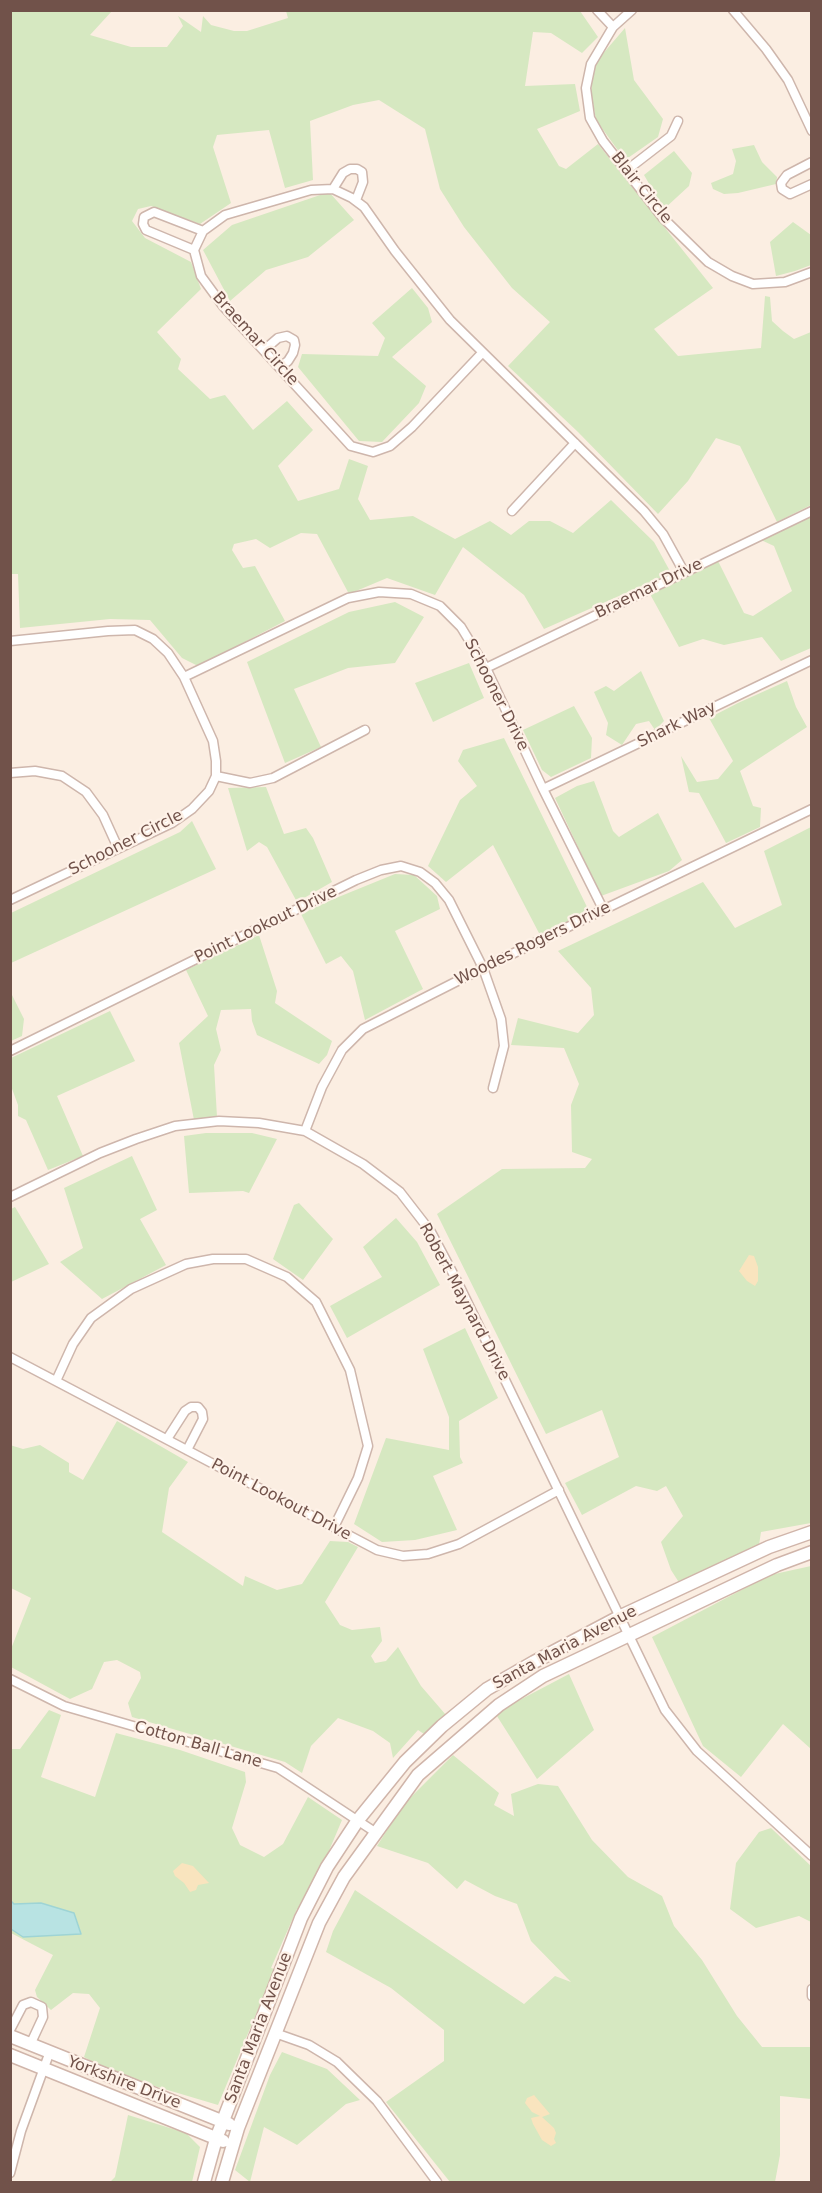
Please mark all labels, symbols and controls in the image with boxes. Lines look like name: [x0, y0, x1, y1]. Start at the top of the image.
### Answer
street label: Blair Circle: [606, 148, 676, 228]
street label: Braemar Circle: [208, 288, 302, 390]
street label: Braemar Drive: [592, 555, 706, 623]
street label: Schooner Drive: [460, 636, 532, 754]
street label: Shark Way: [635, 698, 719, 752]
street label: Schooner Circle: [66, 806, 186, 880]
street label: Point Lookout Drive: [192, 882, 340, 968]
street label: Woodes Rogers Drive: [452, 898, 614, 990]
street label: Robert Maynard Drive: [414, 1220, 514, 1384]
street label: Point Lookout Drive: [208, 1455, 354, 1545]
street label: Santa Maria Avenue: [490, 1602, 640, 1694]
street label: Cotton Ball Lane: [132, 1718, 264, 1772]
street label: Santa Maria Avenue: [221, 1950, 297, 2106]
street label: Yorkshire Drive: [65, 2053, 183, 2113]

